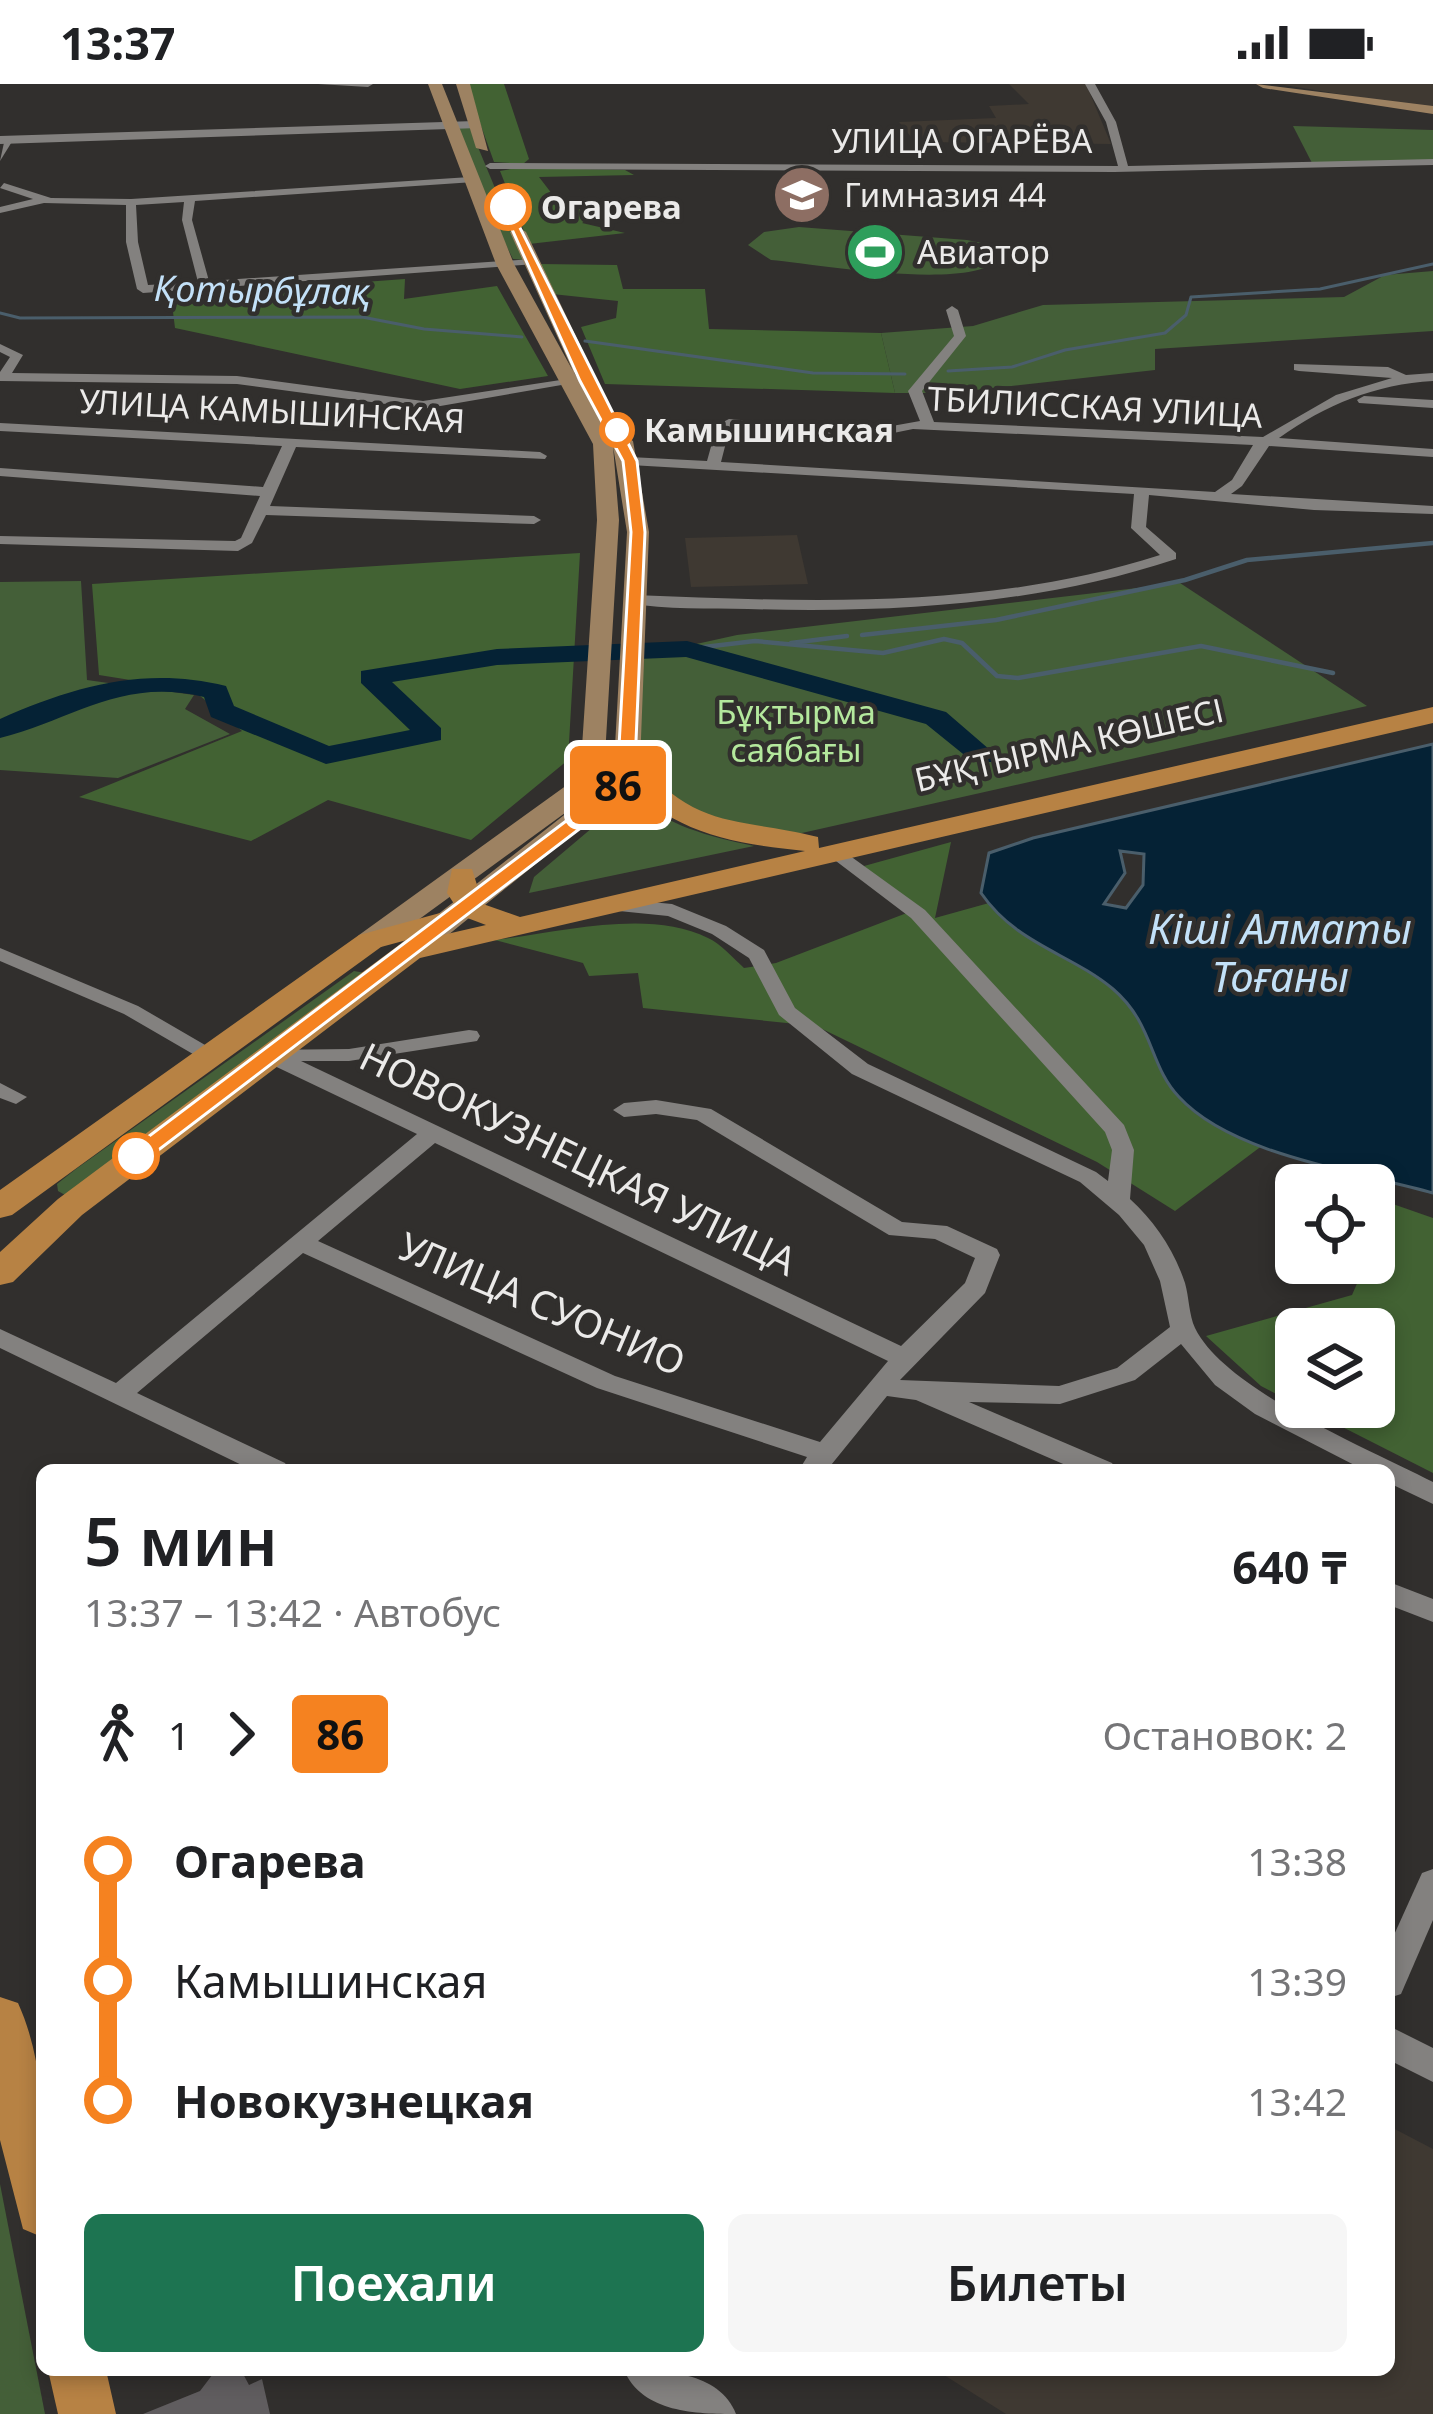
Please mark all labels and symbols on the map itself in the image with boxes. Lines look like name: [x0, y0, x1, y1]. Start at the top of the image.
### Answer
street label: УЛИЦА ОГАРЁВА: [832, 118, 1093, 163]
school or university icon: Гимназия 44: [771, 164, 833, 226]
place label: Гимназия 44: [844, 172, 1046, 217]
place label: Огарева: [541, 184, 682, 229]
marker: Огарева: [486, 185, 530, 229]
sports icon: Авиатор: [844, 221, 906, 283]
place label: Авиатор: [917, 229, 1050, 274]
water label: Қотырбұлақ: [153, 263, 371, 316]
street label: ТБИЛИССКАЯ УЛИЦА: [926, 375, 1265, 438]
street label: УЛИЦА КАМЫШИНСКАЯ: [78, 378, 466, 443]
place label: Камышинская: [644, 407, 894, 452]
marker: Камышинская: [601, 414, 633, 446]
street label: БҰҚТЫРМА КӨШЕСІ: [910, 687, 1228, 802]
park label: Бұқтырма саябағы: [716, 689, 876, 772]
line badge: 86: [564, 746, 672, 824]
water label: Кіші Алматы Тоғаны: [1148, 899, 1412, 1004]
street label: НОВОКУЗНЕЦКАЯ УЛИЦА: [352, 1029, 806, 1287]
unlabelled marker: [114, 1134, 158, 1178]
street label: УЛИЦА СУОНИО: [391, 1218, 694, 1387]

